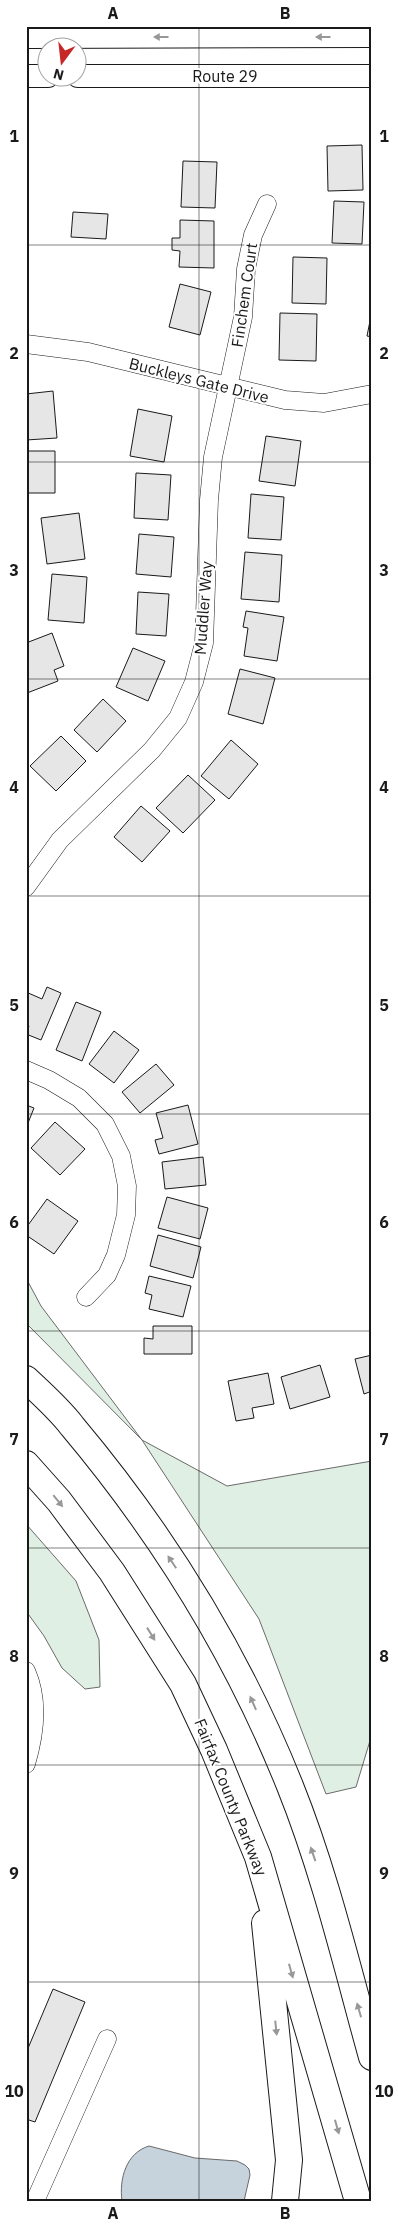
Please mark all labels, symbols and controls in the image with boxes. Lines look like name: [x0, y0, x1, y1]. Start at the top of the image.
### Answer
text: A: [108, 3, 119, 23]
text: B: [280, 3, 291, 23]
one-way arrow: [152, 33, 168, 41]
one-way arrow: [315, 33, 331, 41]
north arrow: [38, 38, 88, 88]
text: N: [51, 65, 66, 85]
street label: Route 29: [192, 66, 258, 86]
text: 1: [9, 126, 19, 146]
text: 1: [379, 126, 389, 146]
street label: Finchem Court: [227, 242, 261, 348]
text: 2: [9, 343, 19, 363]
text: 2: [379, 343, 389, 363]
street label: Buckleys Gate Drive: [127, 353, 271, 407]
text: 3: [9, 560, 19, 580]
street label: Muddler Way: [190, 560, 216, 656]
text: 3: [379, 560, 389, 580]
text: 4: [9, 777, 19, 797]
text: 4: [379, 777, 389, 797]
text: 5: [9, 995, 19, 1015]
text: 5: [379, 995, 389, 1015]
text: 6: [9, 1212, 19, 1232]
text: 6: [379, 1212, 389, 1232]
text: 7: [9, 1429, 19, 1449]
text: 7: [379, 1429, 389, 1449]
one-way arrow: [53, 1494, 64, 1507]
one-way arrow: [167, 1556, 177, 1569]
one-way arrow: [147, 1628, 156, 1641]
text: 8: [9, 1646, 19, 1666]
text: 8: [379, 1646, 389, 1666]
one-way arrow: [249, 1696, 257, 1710]
street label: Fairfax County Parkway: [190, 1715, 272, 1879]
one-way arrow: [309, 1846, 317, 1861]
text: 9: [9, 1863, 19, 1883]
text: 9: [379, 1863, 389, 1883]
one-way arrow: [288, 1964, 296, 1979]
one-way arrow: [354, 2002, 362, 2017]
one-way arrow: [272, 2020, 280, 2036]
text: 10: [4, 2081, 24, 2101]
text: 10: [374, 2081, 394, 2101]
one-way arrow: [333, 2120, 341, 2135]
text: A: [108, 2203, 119, 2223]
text: B: [280, 2203, 291, 2223]

